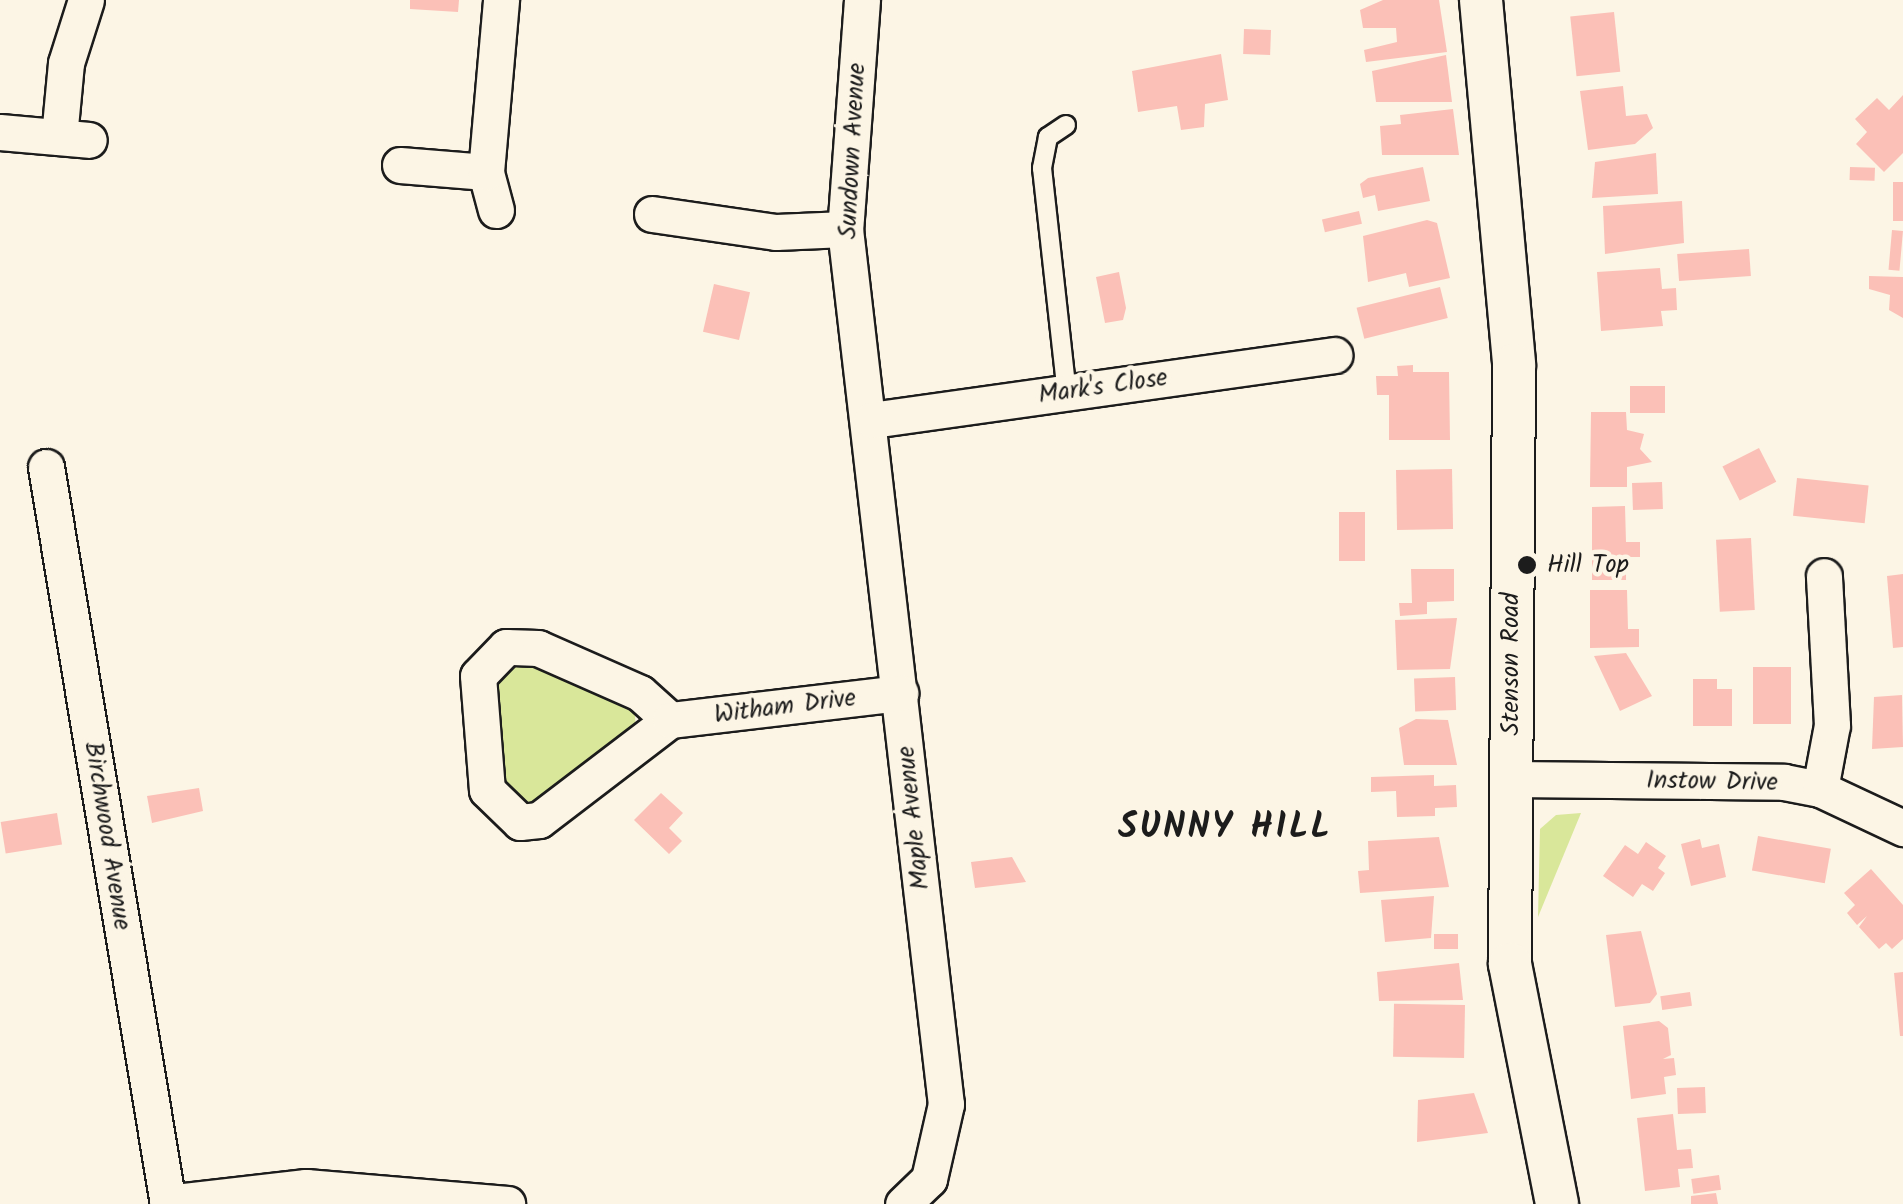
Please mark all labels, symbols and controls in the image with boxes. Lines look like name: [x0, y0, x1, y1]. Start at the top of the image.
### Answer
street label: Sundown Avenue: [833, 62, 873, 240]
street label: Mark's Close: [1037, 363, 1169, 411]
place label: Hill Top: [1547, 550, 1629, 580]
marker: Hill Top: [1516, 554, 1538, 576]
street label: Stenson Road: [1496, 593, 1526, 735]
street label: Witham Drive: [713, 683, 857, 731]
street label: Birchwood Avenue: [77, 740, 137, 932]
street label: Maple Avenue: [892, 745, 936, 891]
street label: Instow Drive: [1646, 766, 1778, 798]
district label: SUNNY HILL: [1118, 807, 1332, 849]

